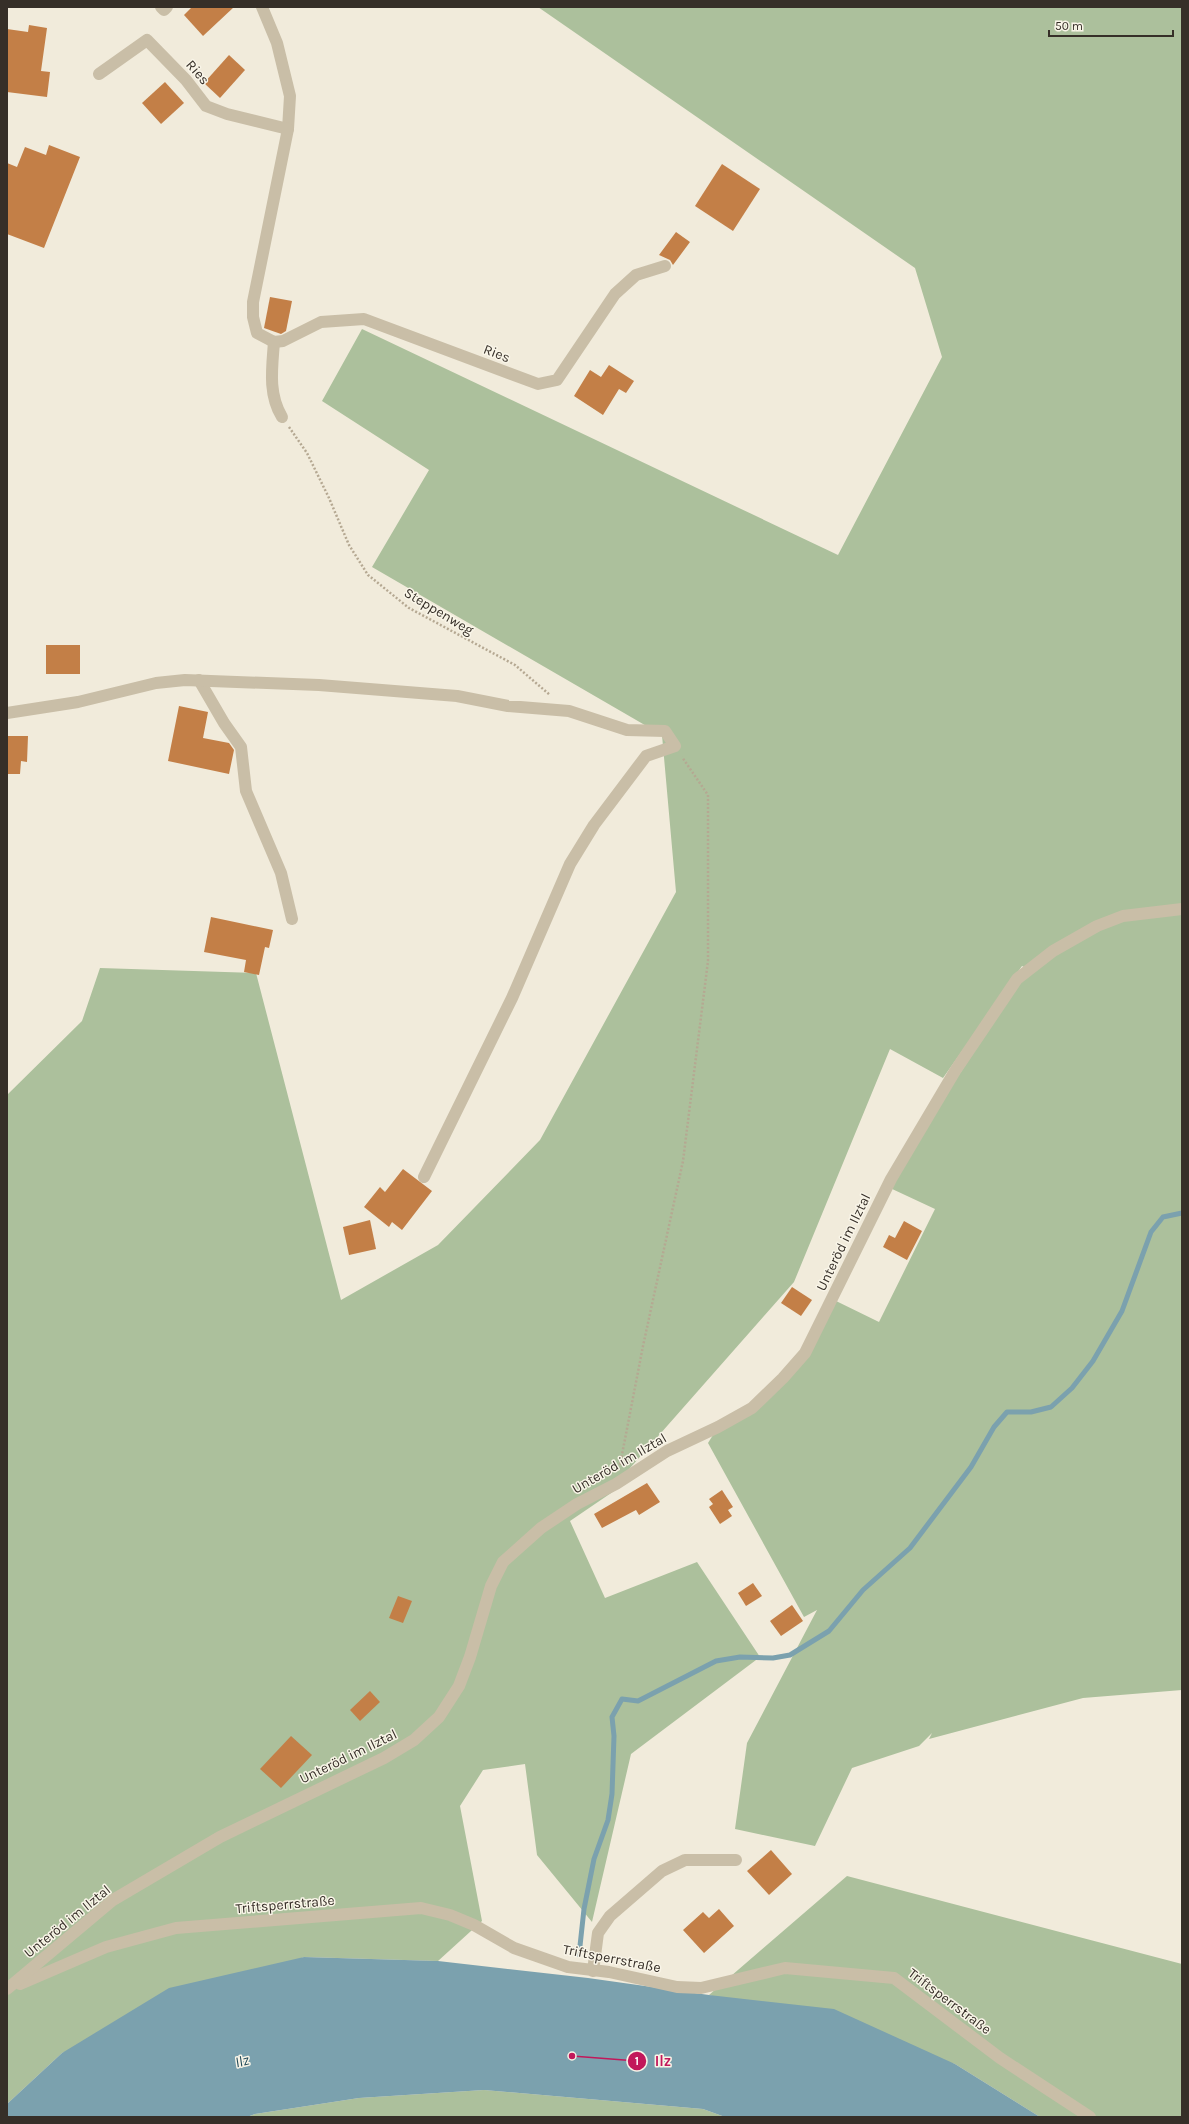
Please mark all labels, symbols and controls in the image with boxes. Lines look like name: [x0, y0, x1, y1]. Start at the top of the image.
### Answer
scale bar: [1049, 12, 1173, 38]
text: 50 m: [1055, 19, 1083, 33]
street label: Ries: [182, 56, 213, 88]
street label: Ries: [481, 341, 513, 366]
street label: Steppenweg: [401, 584, 477, 639]
street label: Unteröd im Ilztal: [813, 1191, 874, 1294]
street label: Unteröd im Ilztal: [569, 1429, 670, 1497]
street label: Unteröd im Ilztal: [297, 1726, 400, 1787]
street label: Unteröd im Ilztal: [21, 1881, 114, 1961]
street label: Triftsperrstraße: [235, 1892, 335, 1917]
street label: Triftsperrstraße: [562, 1941, 662, 1976]
street label: Triftsperrstraße: [905, 1965, 994, 2038]
callout: Ilz: [627, 2048, 680, 2075]
water label: Ilz: [233, 2050, 252, 2071]
text: Ilz: [655, 2052, 671, 2070]
text: 1: [635, 2054, 639, 2068]

